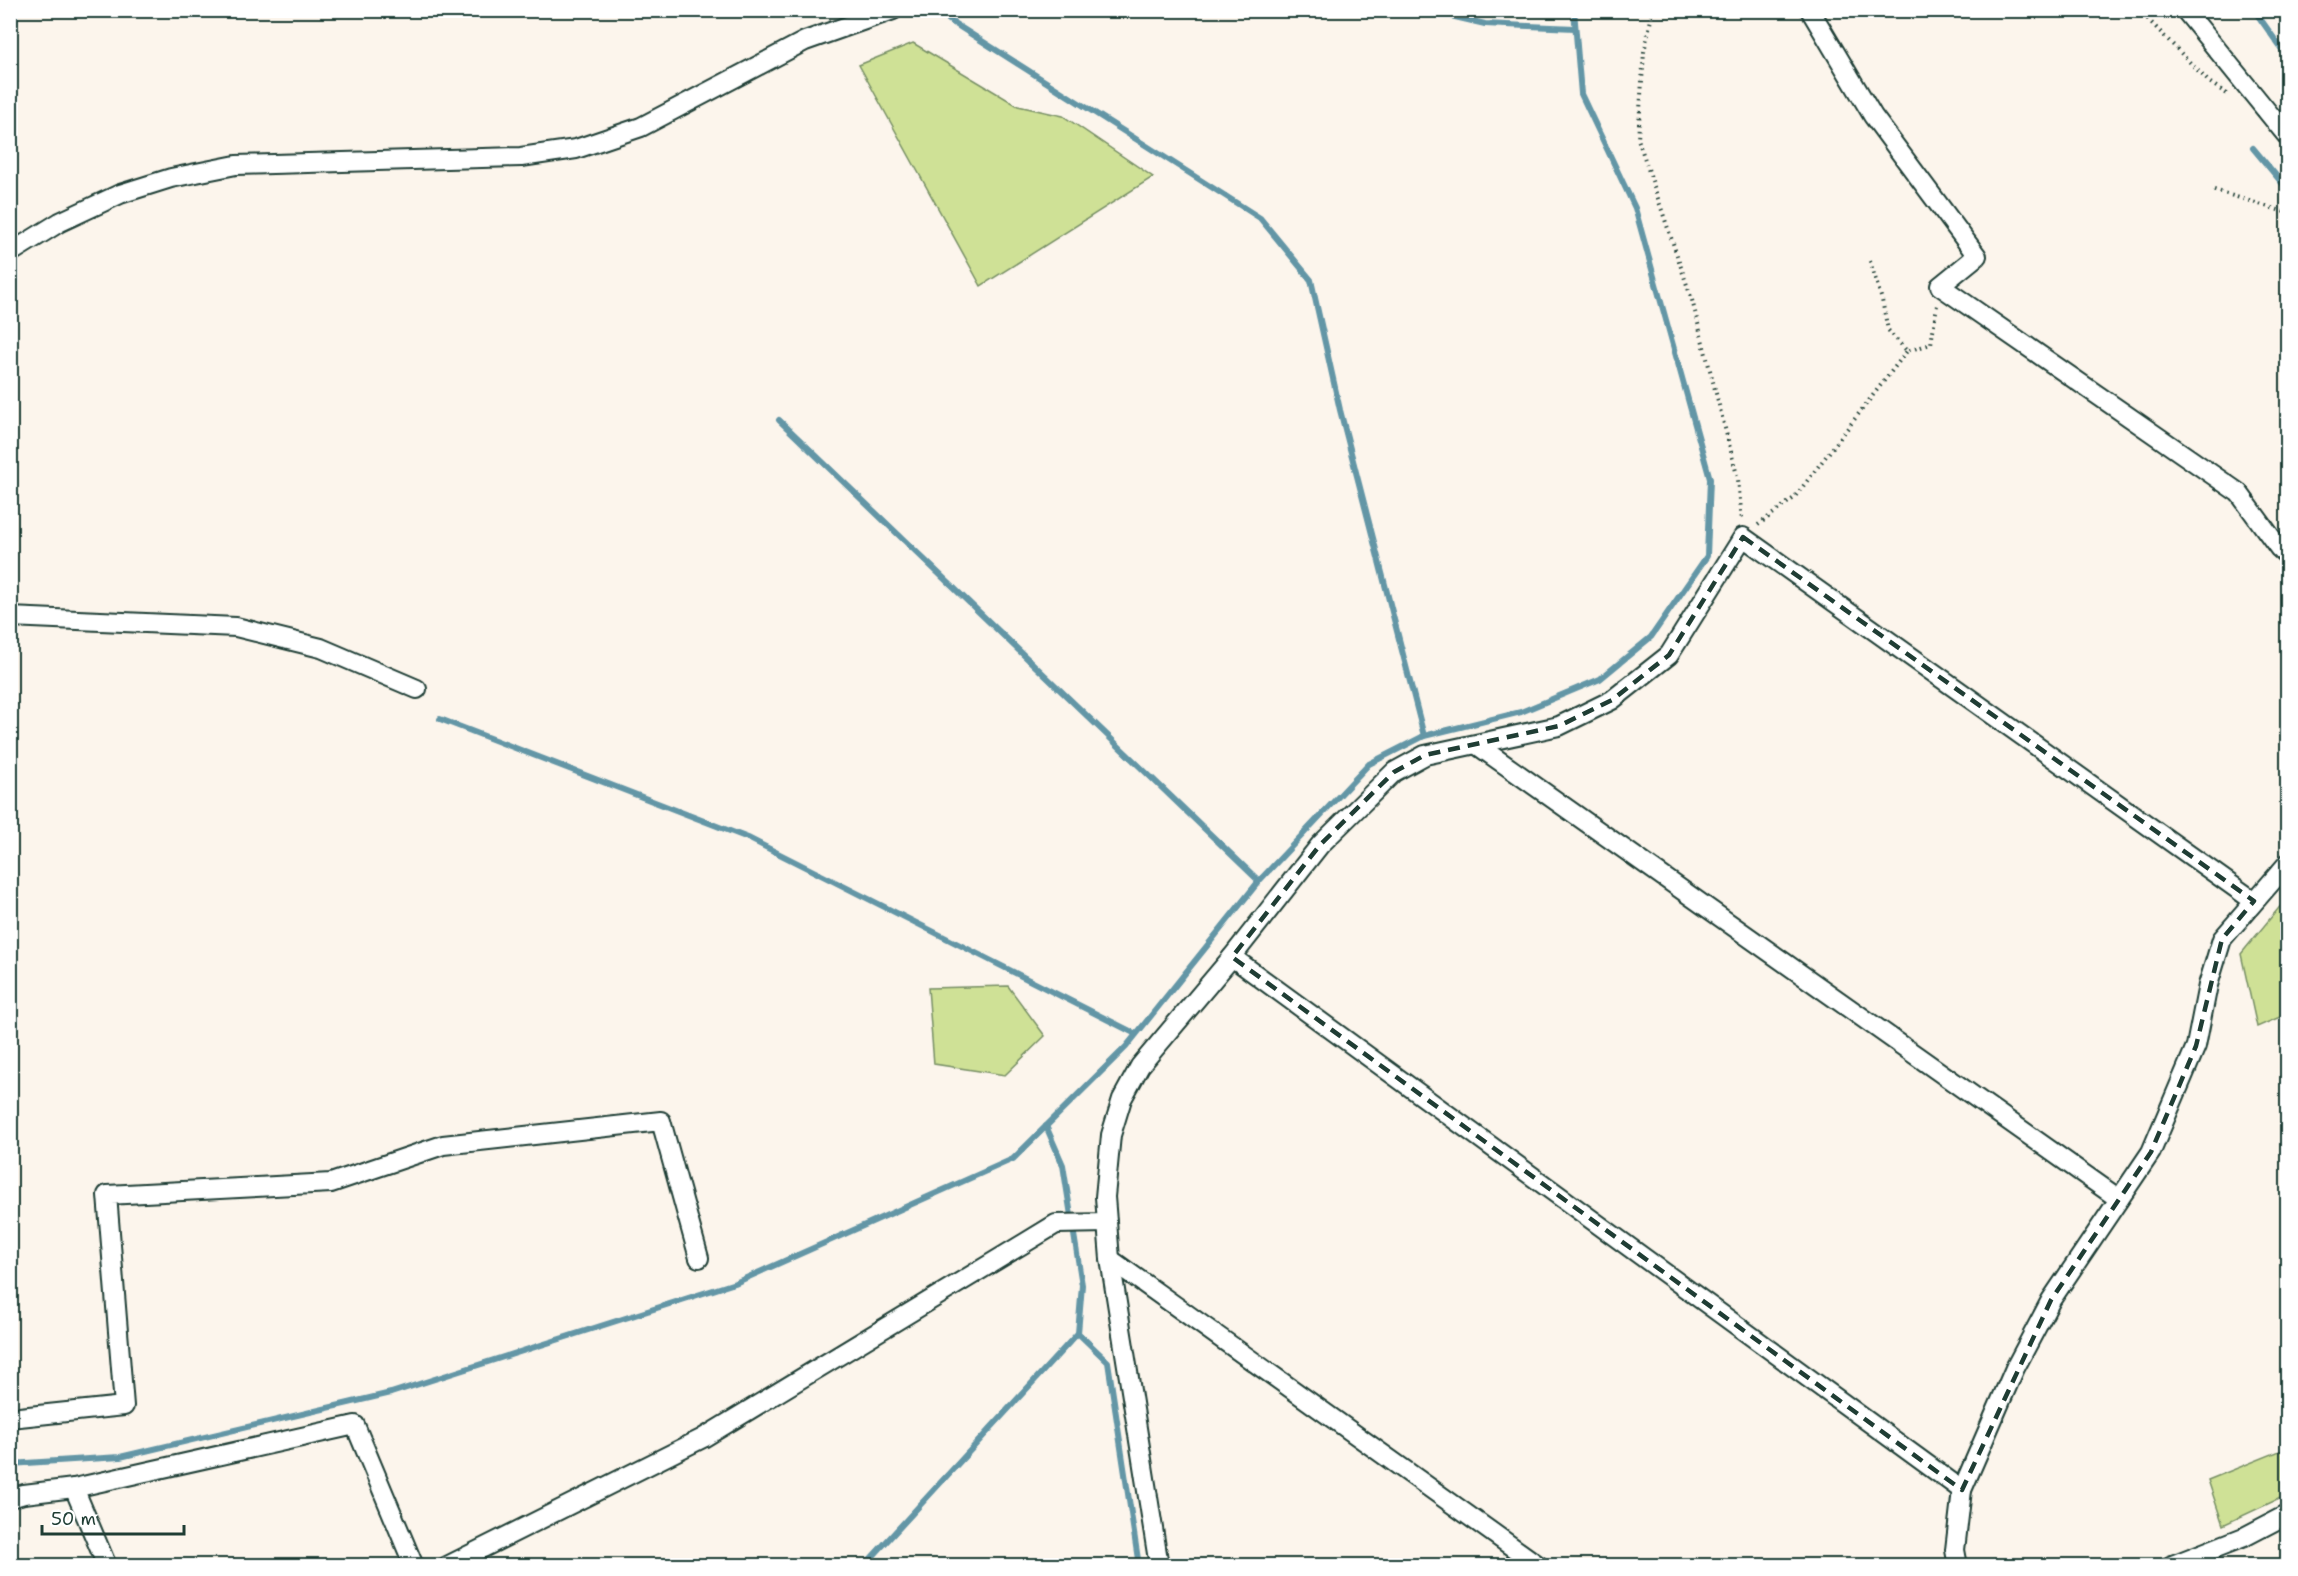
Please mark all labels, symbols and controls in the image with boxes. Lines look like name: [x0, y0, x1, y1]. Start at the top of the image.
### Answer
scale bar: [42, 1498, 184, 1536]
text: 50 m: [51, 1507, 96, 1531]

